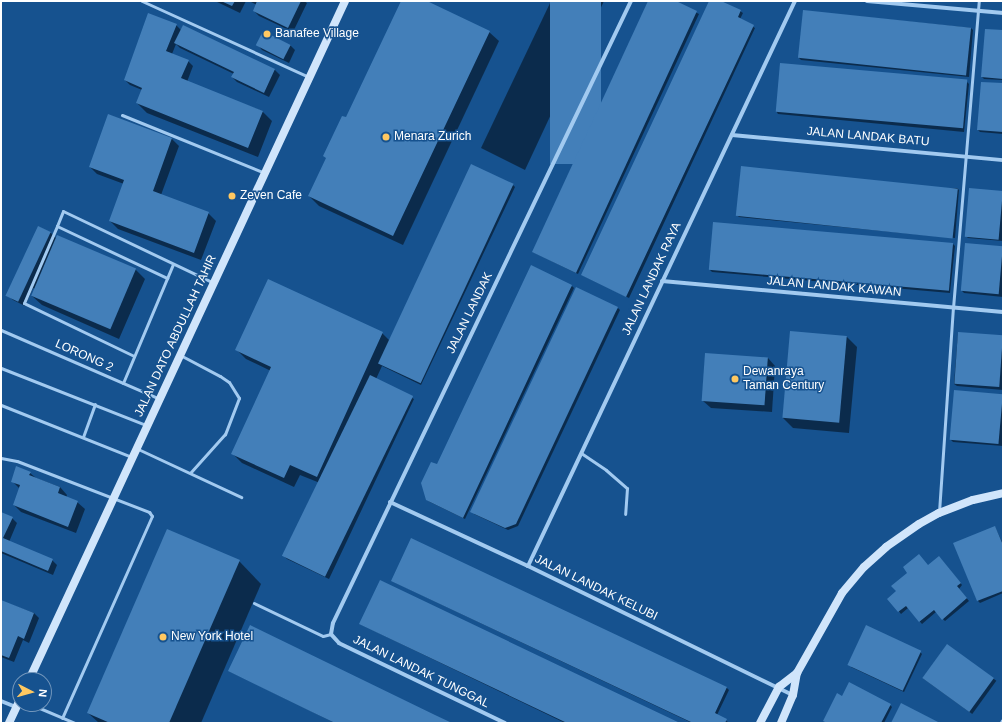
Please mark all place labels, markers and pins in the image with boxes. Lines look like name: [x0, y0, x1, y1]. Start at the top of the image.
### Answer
place label: Banafee Village: [275, 27, 359, 41]
marker: Banafee Village: [262, 29, 272, 39]
place label: Menara Zurich: [394, 130, 471, 144]
marker: Menara Zurich: [381, 132, 391, 142]
place label: Zeven Cafe: [240, 189, 302, 203]
marker: Zeven Cafe: [227, 191, 237, 201]
place label: Dewanraya Taman Century: [743, 365, 824, 393]
marker: Dewanraya Taman Century: [730, 374, 740, 384]
place label: New York Hotel: [171, 630, 253, 644]
marker: New York Hotel: [158, 632, 168, 642]

